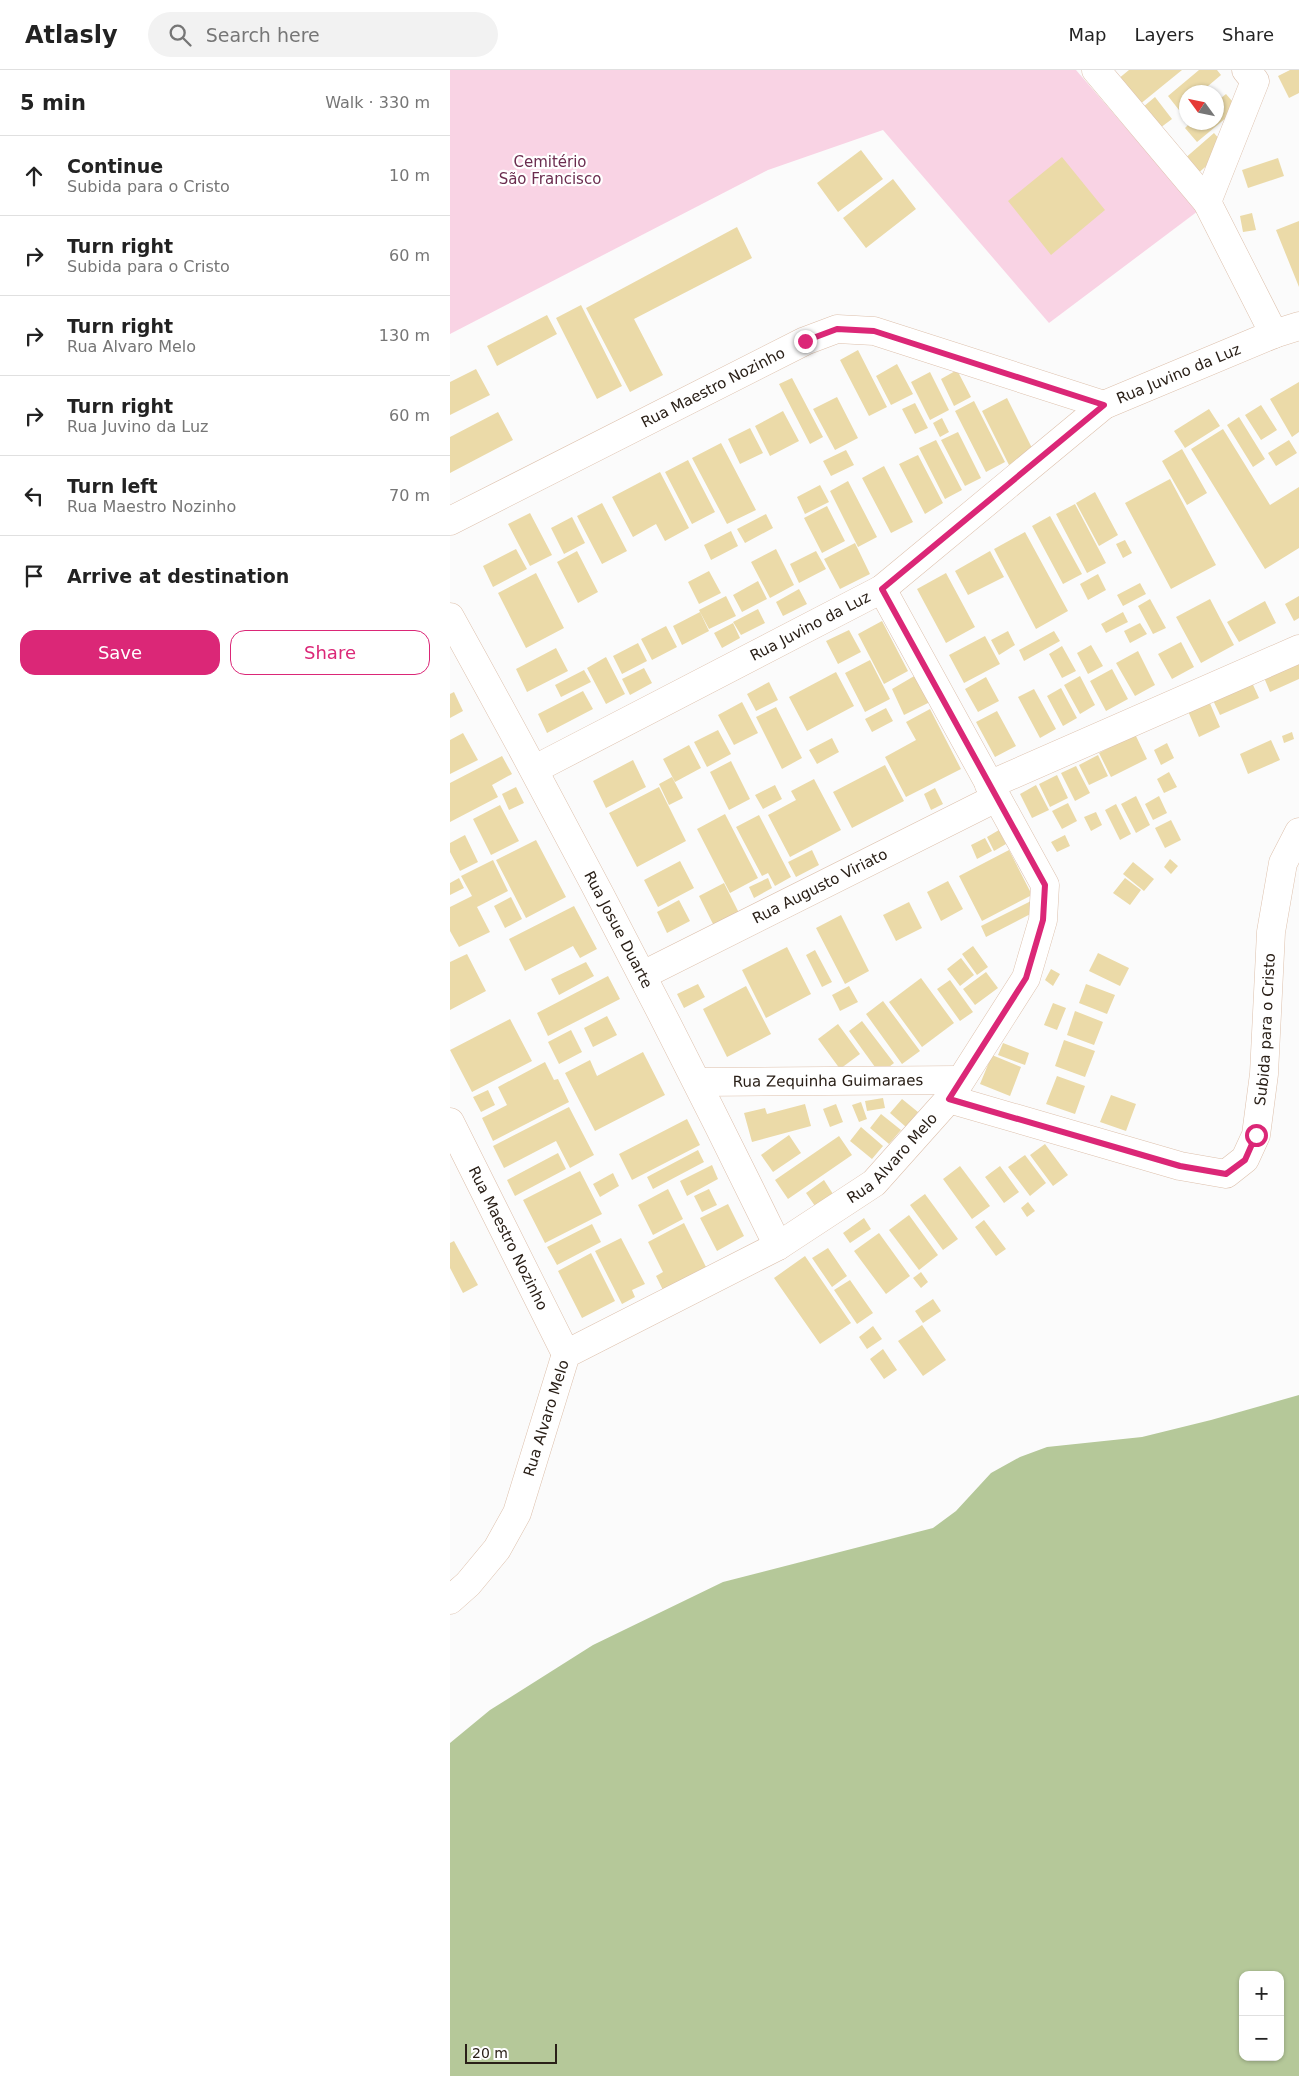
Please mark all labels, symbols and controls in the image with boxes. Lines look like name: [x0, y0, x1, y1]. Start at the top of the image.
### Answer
search box: [148, 12, 498, 57]
text: Atlasly: [25, 21, 118, 49]
icon: search: [166, 21, 194, 49]
text: Search here: [206, 24, 320, 46]
text: Map: [1068, 24, 1106, 45]
text: Layers: [1134, 24, 1194, 45]
text: Share: [1222, 24, 1274, 45]
north arrow: [1179, 85, 1224, 130]
text: 5 min: [20, 91, 86, 115]
text: Walk · 330 m: [325, 93, 430, 112]
park label: Cemitério São Francisco: [499, 153, 601, 188]
text: Continue: [67, 155, 163, 177]
icon: ahead: [20, 162, 48, 190]
text: 10 m: [389, 166, 430, 185]
text: Subida para o Cristo: [67, 177, 230, 196]
text: Turn right: [67, 235, 173, 257]
icon: right: [20, 242, 48, 270]
text: 60 m: [389, 246, 430, 265]
text: Subida para o Cristo: [67, 257, 230, 276]
text: Turn right: [67, 315, 173, 337]
icon: right: [20, 322, 48, 350]
text: 130 m: [379, 326, 430, 345]
route end: [794, 330, 817, 353]
text: Rua Alvaro Melo: [67, 337, 196, 356]
street label: Rua Juvino da Luz: [1114, 340, 1243, 408]
street label: Rua Maestro Nozinho: [638, 344, 788, 432]
text: Turn right: [67, 395, 173, 417]
icon: right: [20, 402, 48, 430]
text: 60 m: [389, 406, 430, 425]
text: Rua Juvino da Luz: [67, 417, 208, 436]
text: Turn left: [67, 475, 158, 497]
icon: left: [20, 482, 48, 510]
text: 70 m: [389, 486, 430, 505]
text: Rua Maestro Nozinho: [67, 497, 236, 516]
icon: arrive: [20, 562, 48, 590]
text: Arrive at destination: [67, 565, 289, 587]
street label: Rua Juvino da Luz: [747, 588, 873, 665]
button: Save: [20, 630, 220, 675]
button: Share: [230, 630, 430, 675]
street label: Rua Augusto Viriato: [750, 845, 890, 928]
street label: Rua Josue Duarte: [580, 868, 656, 991]
street label: Subida para o Cristo: [1251, 953, 1279, 1107]
street label: Rua Zequinha Guimaraes: [733, 1071, 924, 1091]
street label: Rua Alvaro Melo: [844, 1109, 941, 1207]
route start: [1245, 1124, 1268, 1147]
street label: Rua Maestro Nozinho: [465, 1163, 552, 1313]
street label: Rua Alvaro Melo: [520, 1358, 573, 1479]
map controls: [1239, 1971, 1284, 2061]
button: +: [1239, 1971, 1284, 2016]
button: −: [1239, 2016, 1284, 2061]
scale bar: [465, 2041, 558, 2064]
text: 20 m: [472, 2045, 508, 2061]

